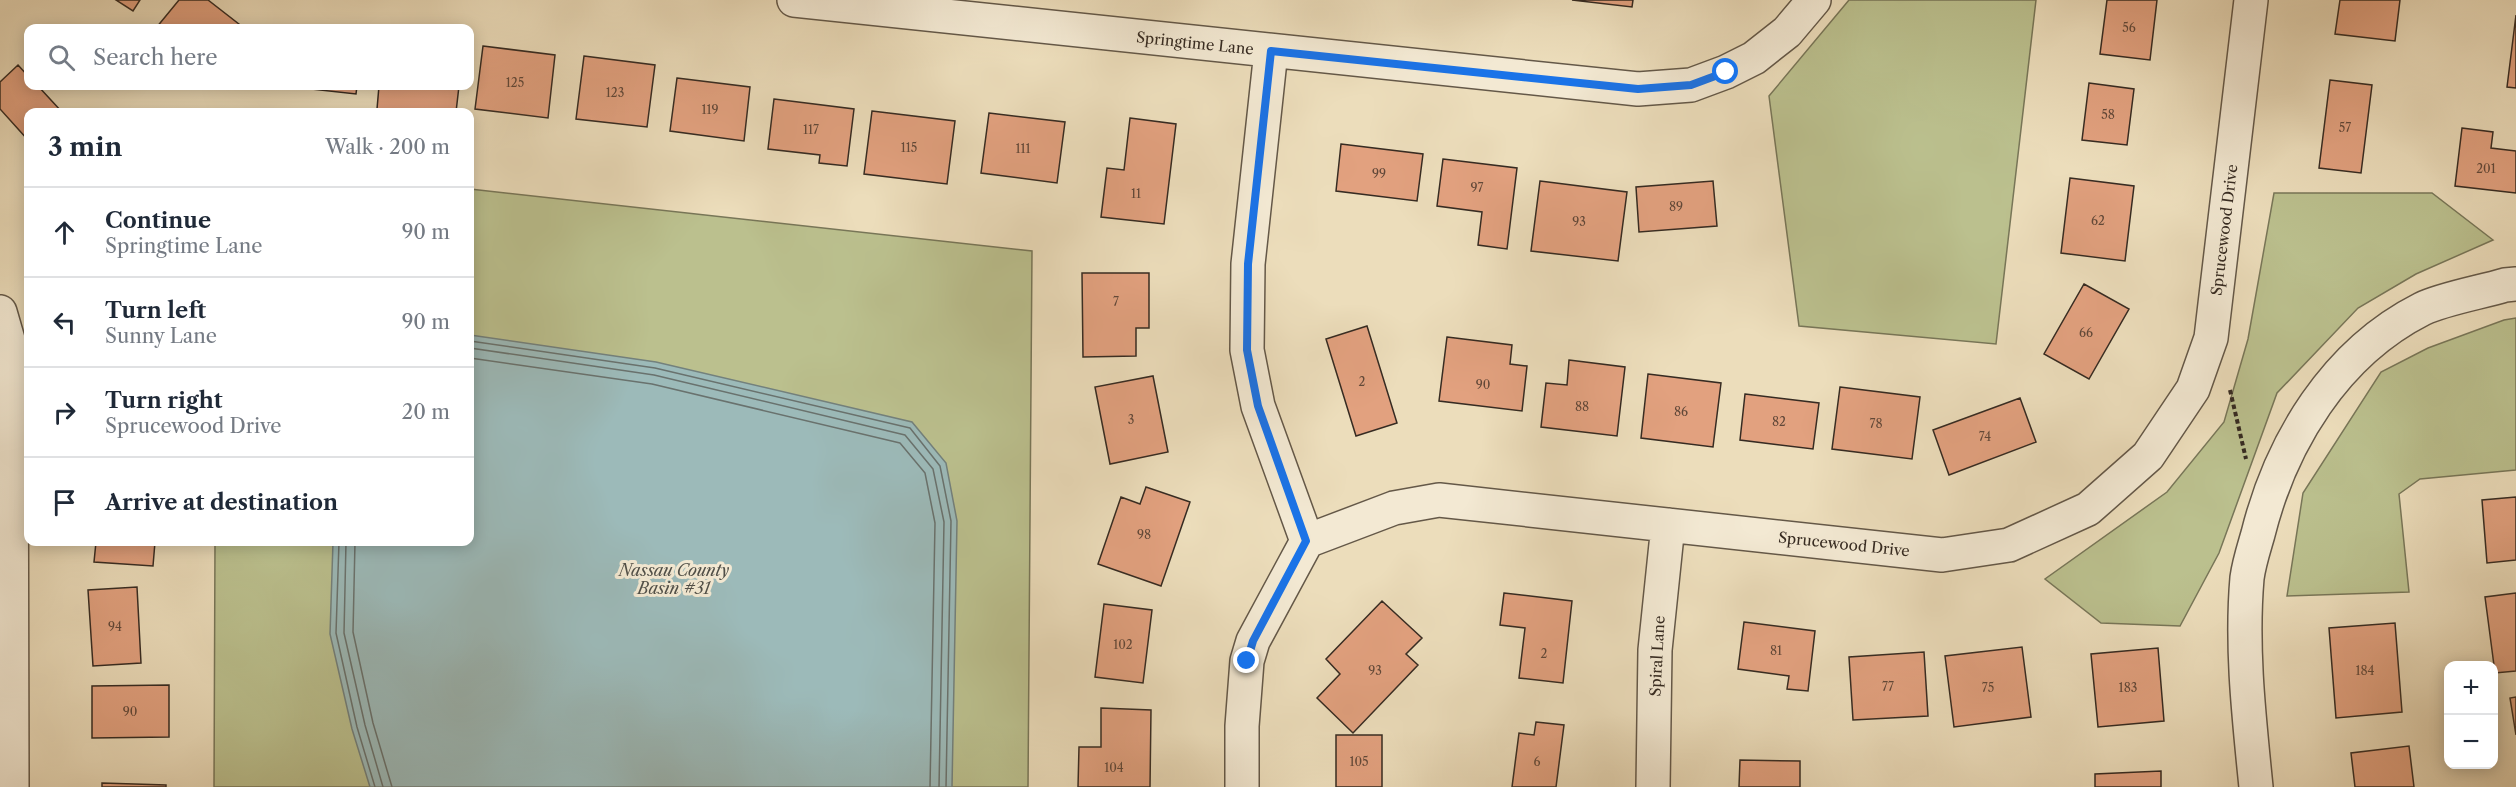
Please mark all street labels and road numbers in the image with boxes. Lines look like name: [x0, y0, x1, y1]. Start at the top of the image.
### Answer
street label: Springtime Lane: [1135, 27, 1255, 59]
street label: Sprucewood Drive: [2207, 163, 2241, 297]
street label: Sprucewood Drive: [1777, 528, 1911, 560]
street label: Spiral Lane: [1645, 615, 1669, 697]

